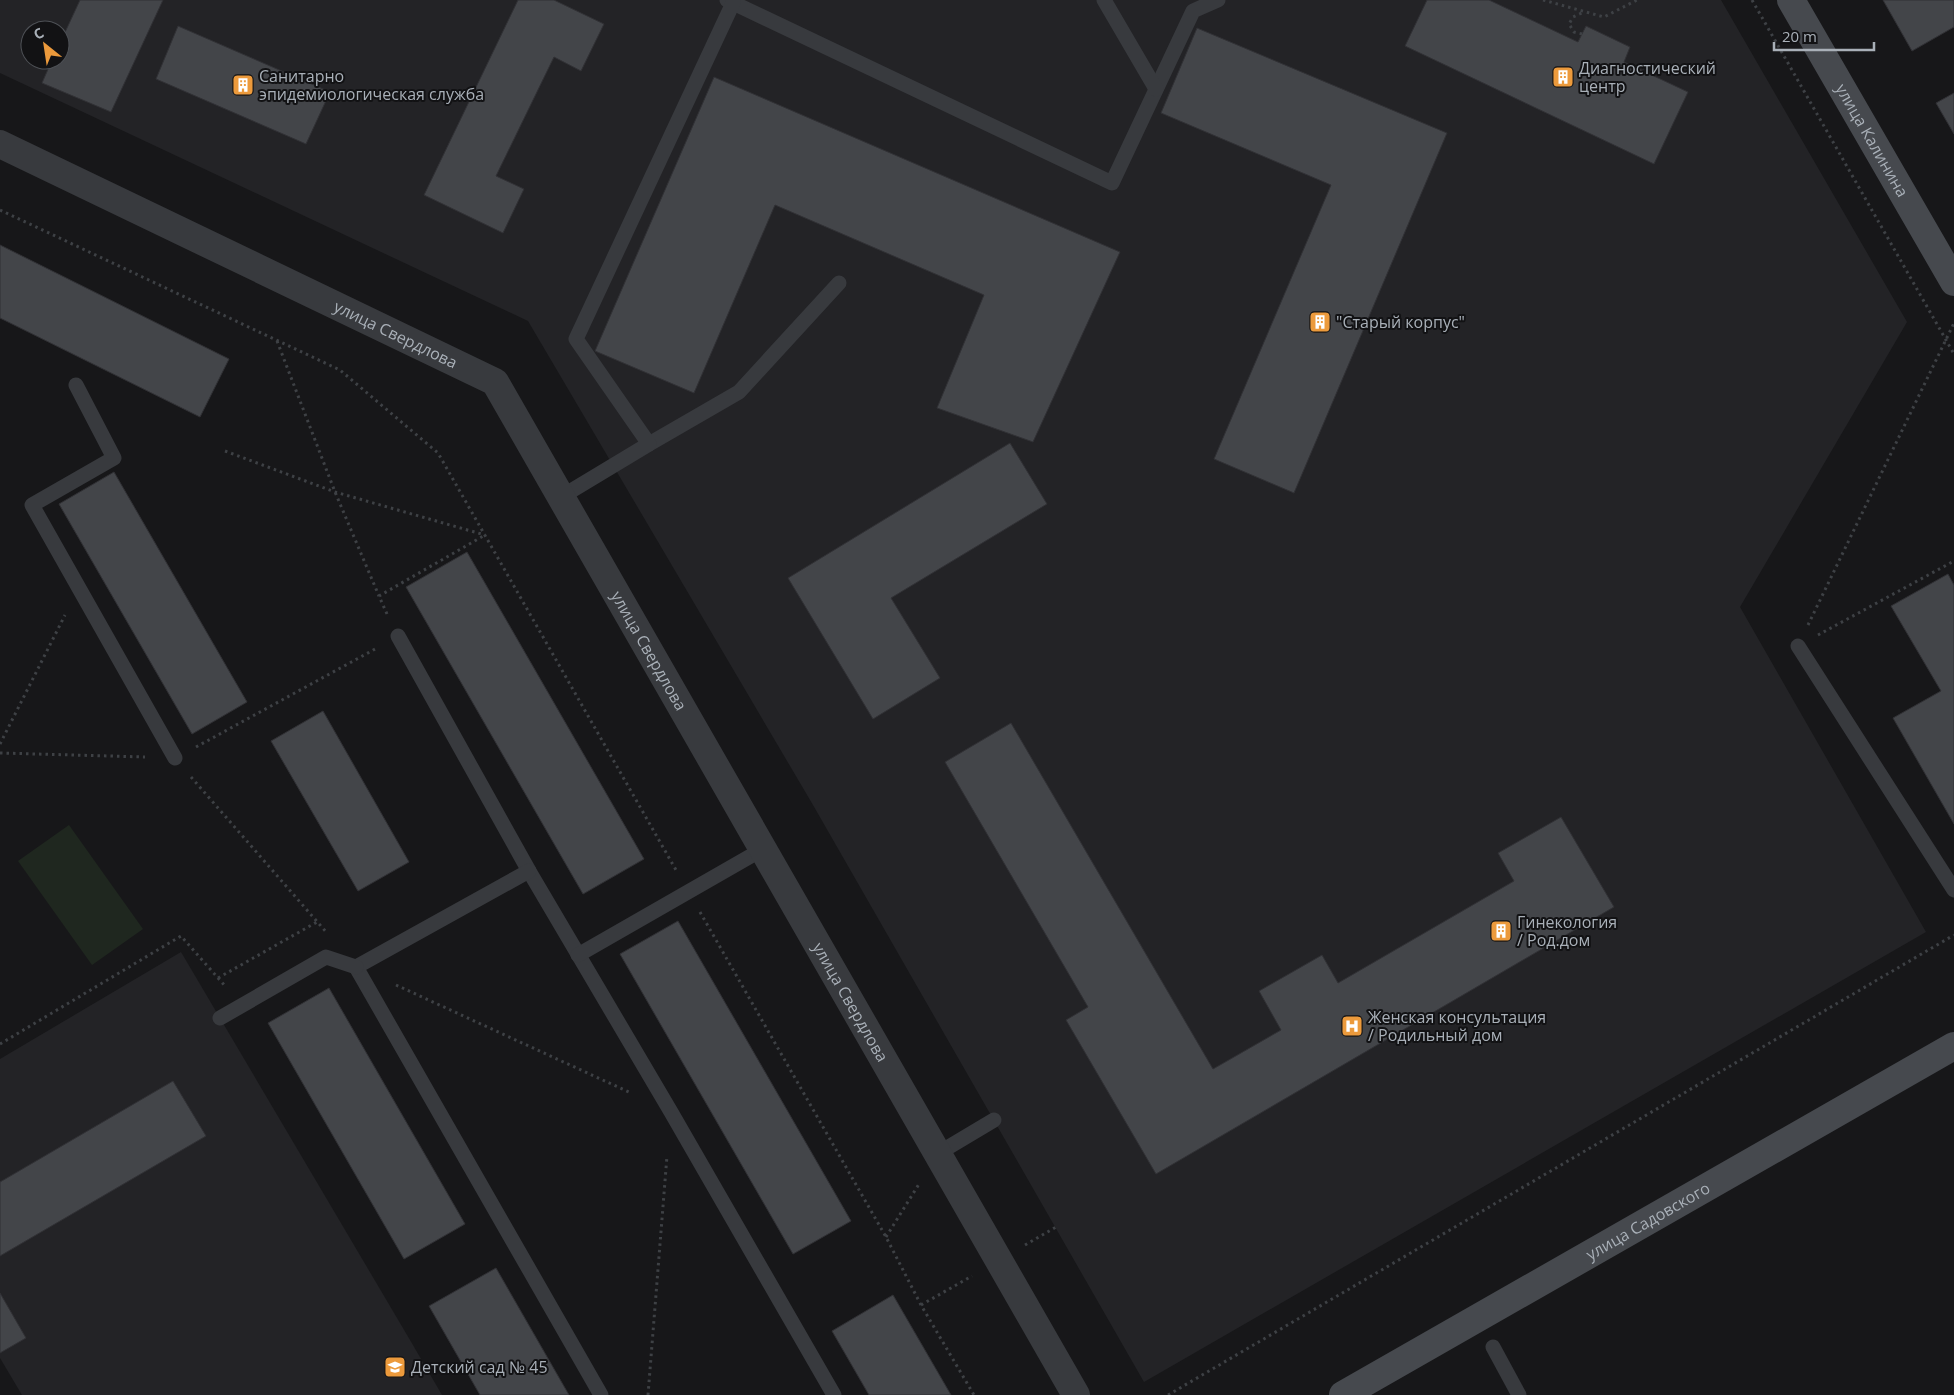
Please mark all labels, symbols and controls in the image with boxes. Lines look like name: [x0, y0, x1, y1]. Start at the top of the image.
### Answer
north arrow: [20, 20, 70, 70]
scale bar: [1774, 20, 1874, 52]
text: С: [30, 23, 47, 44]
text: 20 m: [1782, 26, 1817, 46]
place label: Диагностический центр: [1579, 57, 1716, 97]
place label: Санитарно эпидемиологическая служба: [259, 65, 484, 105]
building icon: Диагностический центр: [1551, 65, 1575, 89]
building icon: Санитарно эпидемиологическая служба: [231, 73, 255, 97]
street label: улица Калинина: [1831, 79, 1914, 201]
street label: улица Свердлова: [330, 295, 461, 373]
building icon: "Старый корпус": [1308, 310, 1332, 334]
place label: "Старый корпус": [1336, 311, 1465, 333]
street label: улица Свердлова: [606, 587, 692, 715]
place label: Гинекология / Род.дом: [1517, 911, 1617, 951]
building icon: Гинекология / Род.дом: [1489, 919, 1513, 943]
street label: улица Свердлова: [808, 938, 894, 1066]
place label: Женская консультация / Родильный дом: [1368, 1006, 1546, 1046]
hospital icon: Женская консультация / Родильный дом: [1340, 1014, 1364, 1038]
street label: улица Садовского: [1582, 1177, 1714, 1265]
school or university icon: Детский сад № 45: [383, 1355, 407, 1379]
place label: Детский сад № 45: [411, 1356, 548, 1378]

